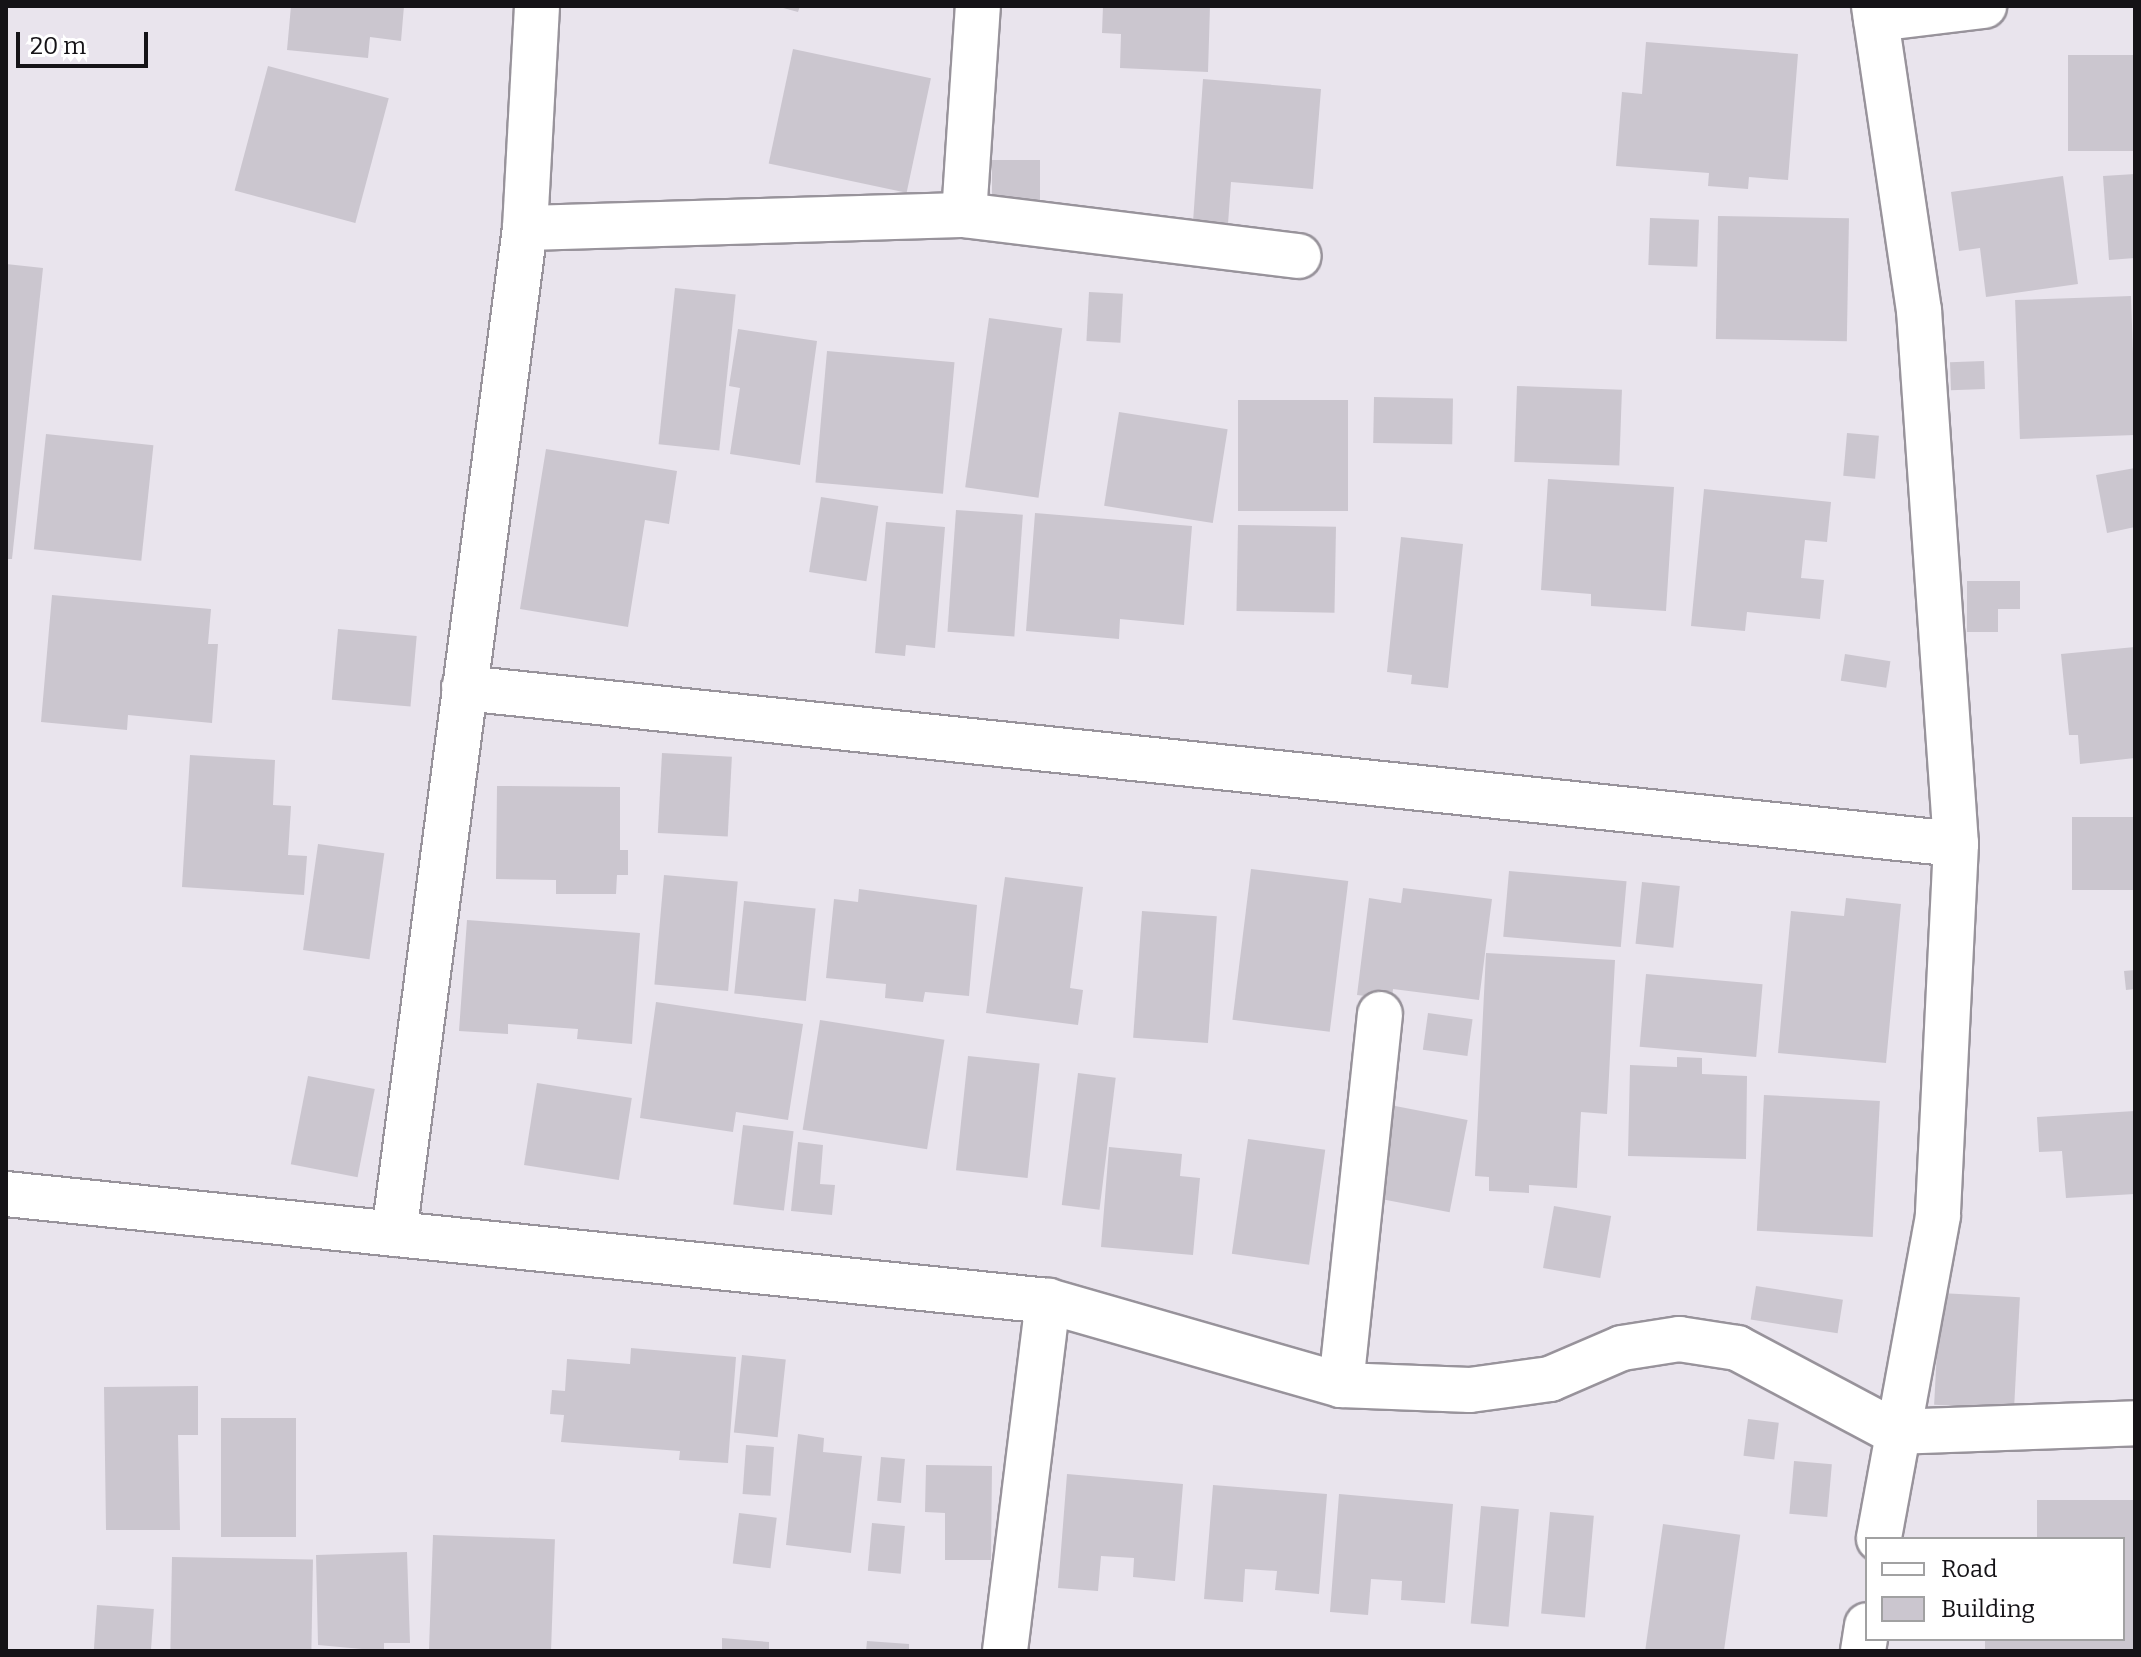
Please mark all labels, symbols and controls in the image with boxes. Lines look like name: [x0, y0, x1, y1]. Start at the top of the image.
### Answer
scale bar: [20, 16, 152, 66]
text: 20 m: [30, 32, 86, 60]
legend: [1865, 1537, 2125, 1641]
text: Road: [1941, 1555, 1997, 1583]
text: Building: [1941, 1595, 2035, 1623]

